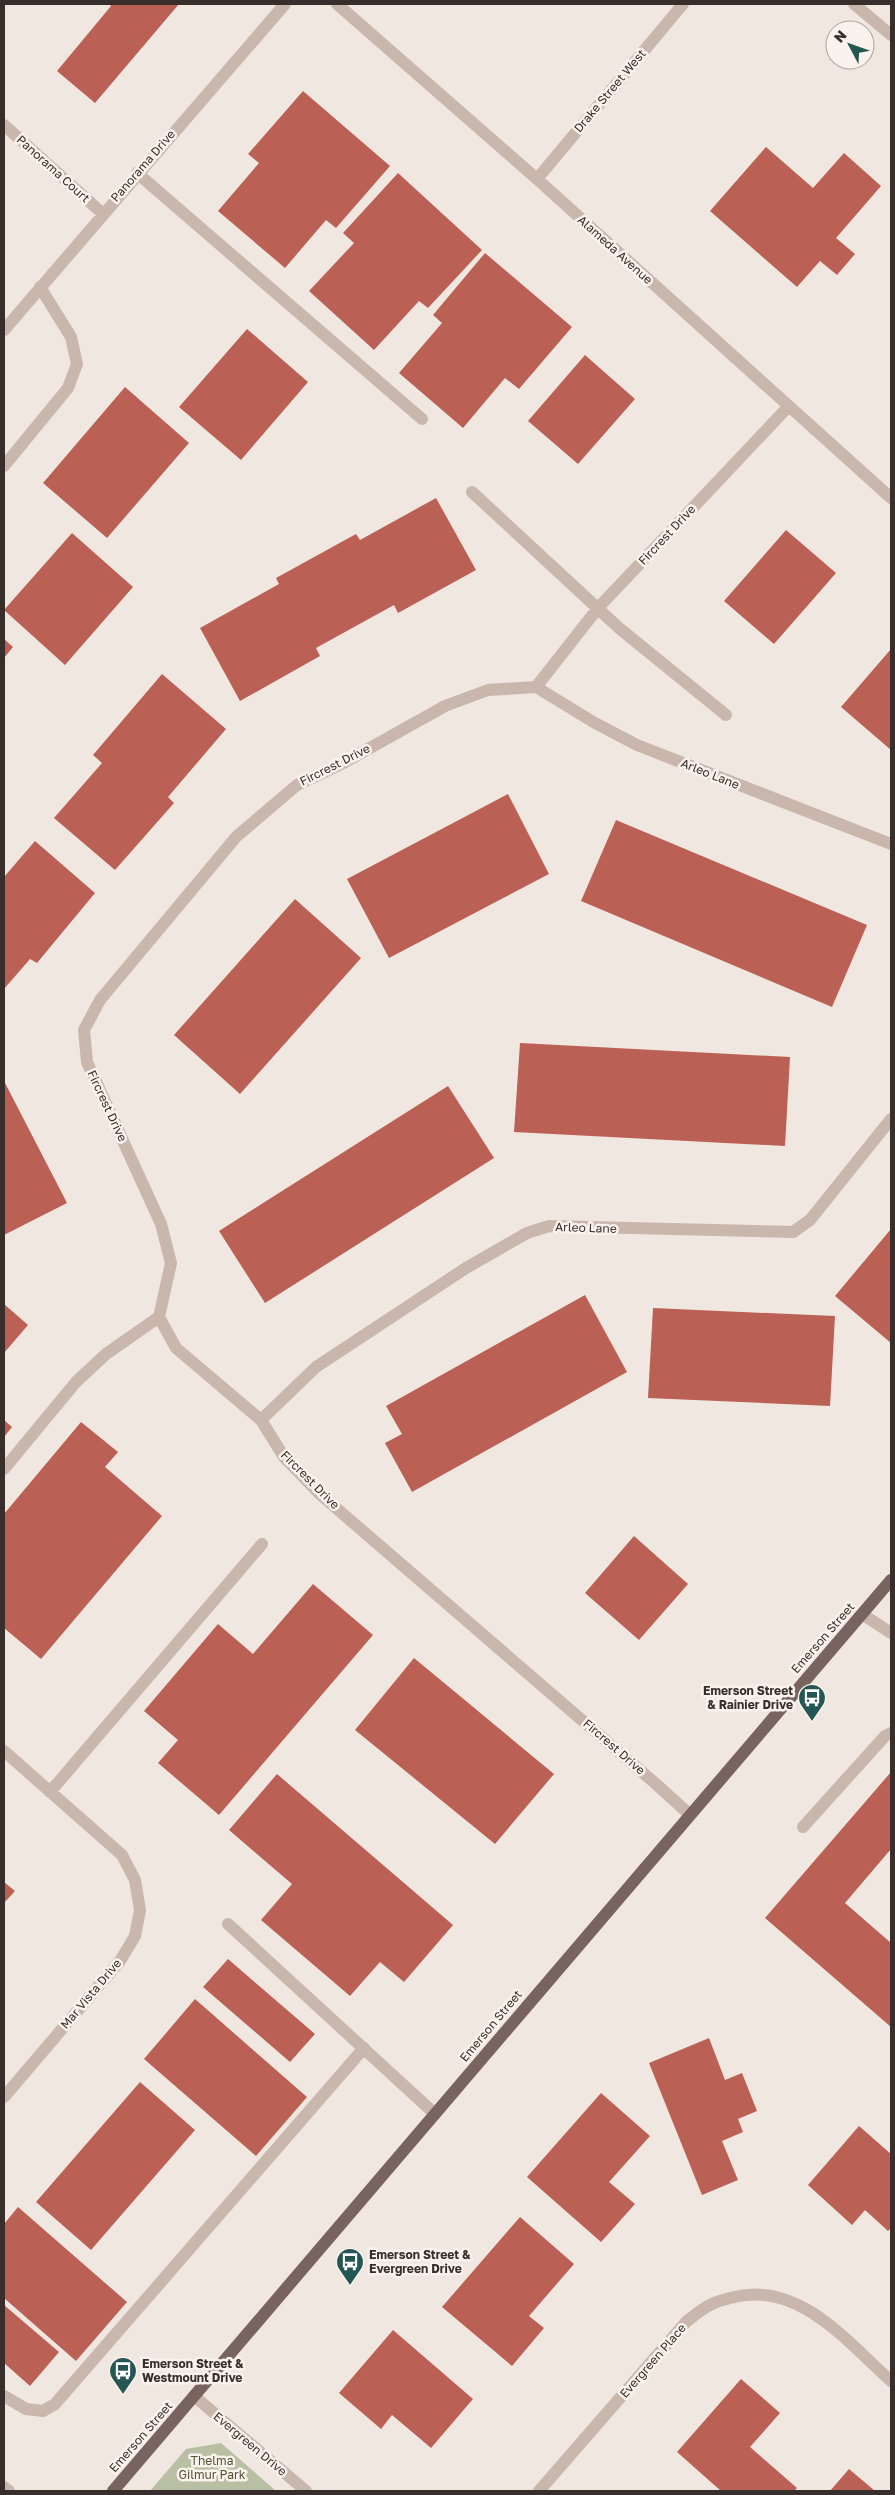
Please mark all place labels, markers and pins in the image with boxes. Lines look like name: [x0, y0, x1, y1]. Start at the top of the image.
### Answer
place label: Emerson Street & Rainier Drive: [703, 1683, 793, 1712]
bus stop icon: Emerson Street & Rainier Drive: [797, 1683, 827, 1722]
bus stop icon: Emerson Street & Evergreen Drive: [335, 2247, 365, 2286]
place label: Emerson Street & Evergreen Drive: [369, 2247, 471, 2276]
bus stop icon: Emerson Street & Westmount Drive: [108, 2356, 138, 2395]
place label: Emerson Street & Westmount Drive: [142, 2356, 244, 2385]

